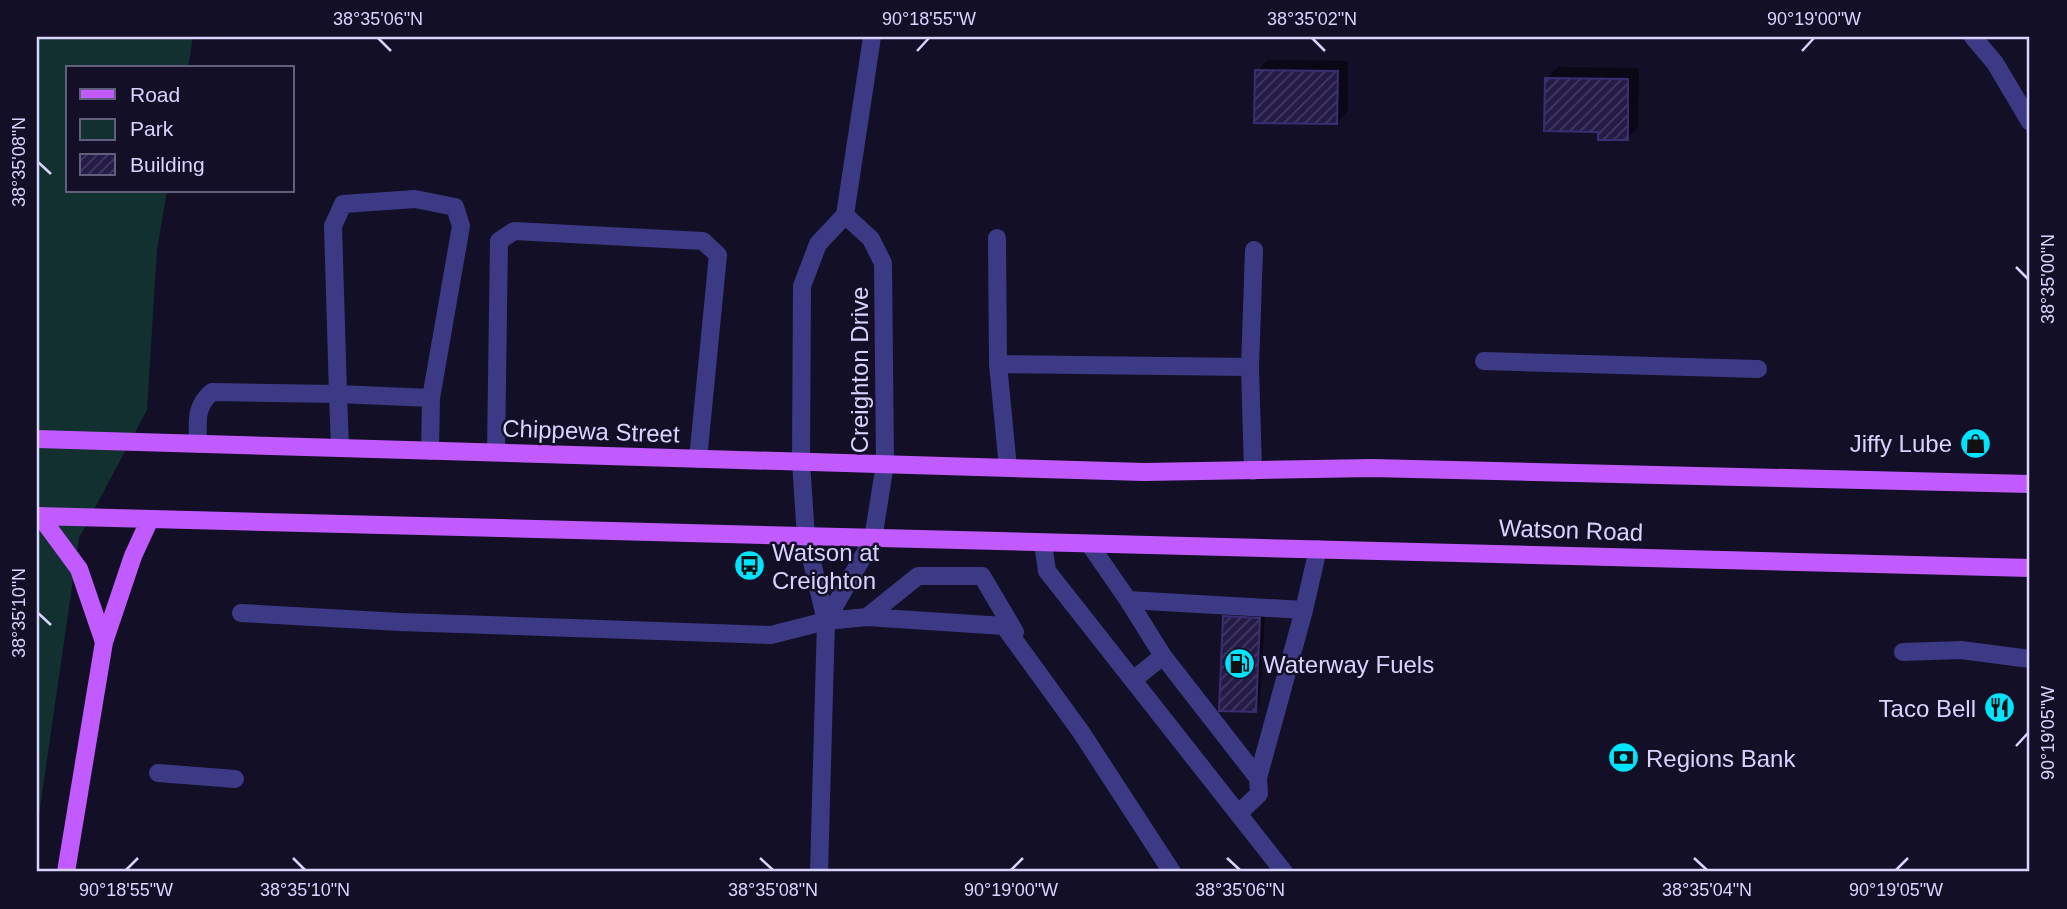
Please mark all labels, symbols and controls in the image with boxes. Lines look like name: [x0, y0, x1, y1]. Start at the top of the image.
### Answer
text: 38°35'06"N: [333, 9, 423, 29]
text: 90°18'55"W: [882, 9, 976, 29]
text: 38°35'02"N: [1267, 9, 1357, 29]
text: 90°19'00"W: [1767, 9, 1861, 29]
legend: [66, 66, 294, 192]
text: Road: [130, 83, 180, 106]
text: 38°35'08"N: [9, 117, 29, 207]
text: Park: [130, 117, 174, 140]
text: Building: [130, 153, 205, 176]
text: 38°35'00"N: [2038, 234, 2058, 324]
street label: Creighton Drive: [846, 287, 873, 453]
street label: Chippewa Street: [502, 414, 680, 448]
shop icon: Jiffy Lube: [1958, 426, 1992, 460]
place label: Jiffy Lube: [1850, 430, 1952, 457]
street label: Watson Road: [1498, 514, 1644, 546]
place label: Watson at Creighton: [772, 539, 879, 594]
bus stop icon: Watson at Creighton: [732, 549, 766, 583]
text: 38°35'10"N: [9, 568, 29, 658]
fuel station icon: Waterway Fuels: [1223, 647, 1257, 681]
place label: Waterway Fuels: [1263, 651, 1434, 678]
text: 90°19'05"W: [2038, 686, 2058, 780]
restaurant icon: Taco Bell: [1982, 691, 2016, 725]
place label: Taco Bell: [1879, 695, 1976, 722]
bank icon: Regions Bank: [1606, 741, 1640, 775]
place label: Regions Bank: [1646, 745, 1796, 772]
text: 90°18'55"W: [79, 880, 173, 900]
text: 38°35'10"N: [260, 880, 350, 900]
text: 38°35'08"N: [728, 880, 818, 900]
text: 90°19'00"W: [964, 880, 1058, 900]
text: 38°35'06"N: [1195, 880, 1285, 900]
text: 38°35'04"N: [1662, 880, 1752, 900]
text: 90°19'05"W: [1849, 880, 1943, 900]

